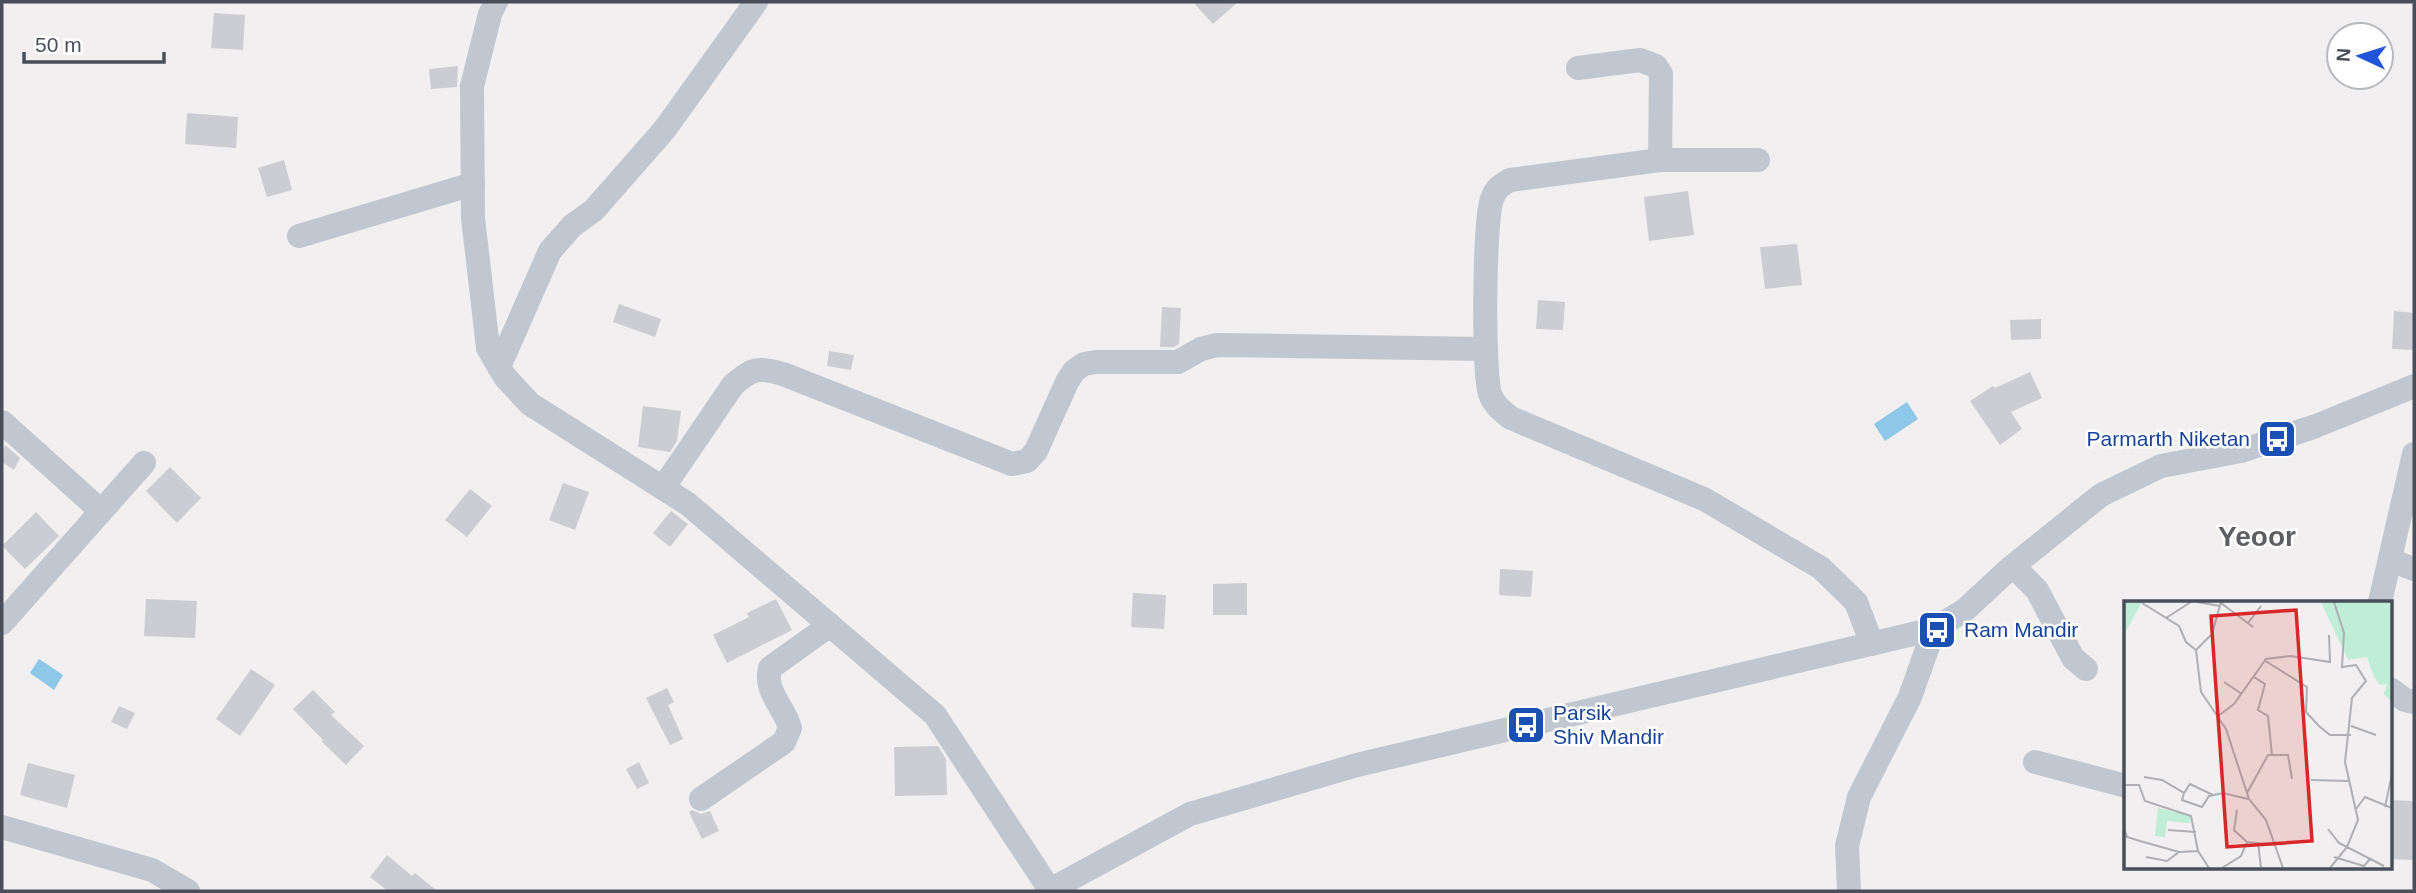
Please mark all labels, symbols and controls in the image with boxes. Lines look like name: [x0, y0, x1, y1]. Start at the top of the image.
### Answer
scale bar: [24, 21, 164, 65]
north arrow: [2325, 21, 2395, 91]
text: 50 m: [35, 33, 82, 56]
text: N: [2333, 47, 2354, 62]
bus stop icon: Parmarth Niketan: [2256, 418, 2298, 460]
place label: Parmarth Niketan: [2087, 427, 2250, 450]
district label: Yeoor: [2218, 521, 2296, 552]
inset map: [2124, 601, 2392, 868]
bus stop icon: Ram Mandir: [1916, 609, 1958, 651]
place label: Ram Mandir: [1964, 618, 2078, 641]
place label: Parsik Shiv Mandir: [1553, 701, 1664, 748]
bus stop icon: Parsik Shiv Mandir: [1505, 704, 1547, 746]

